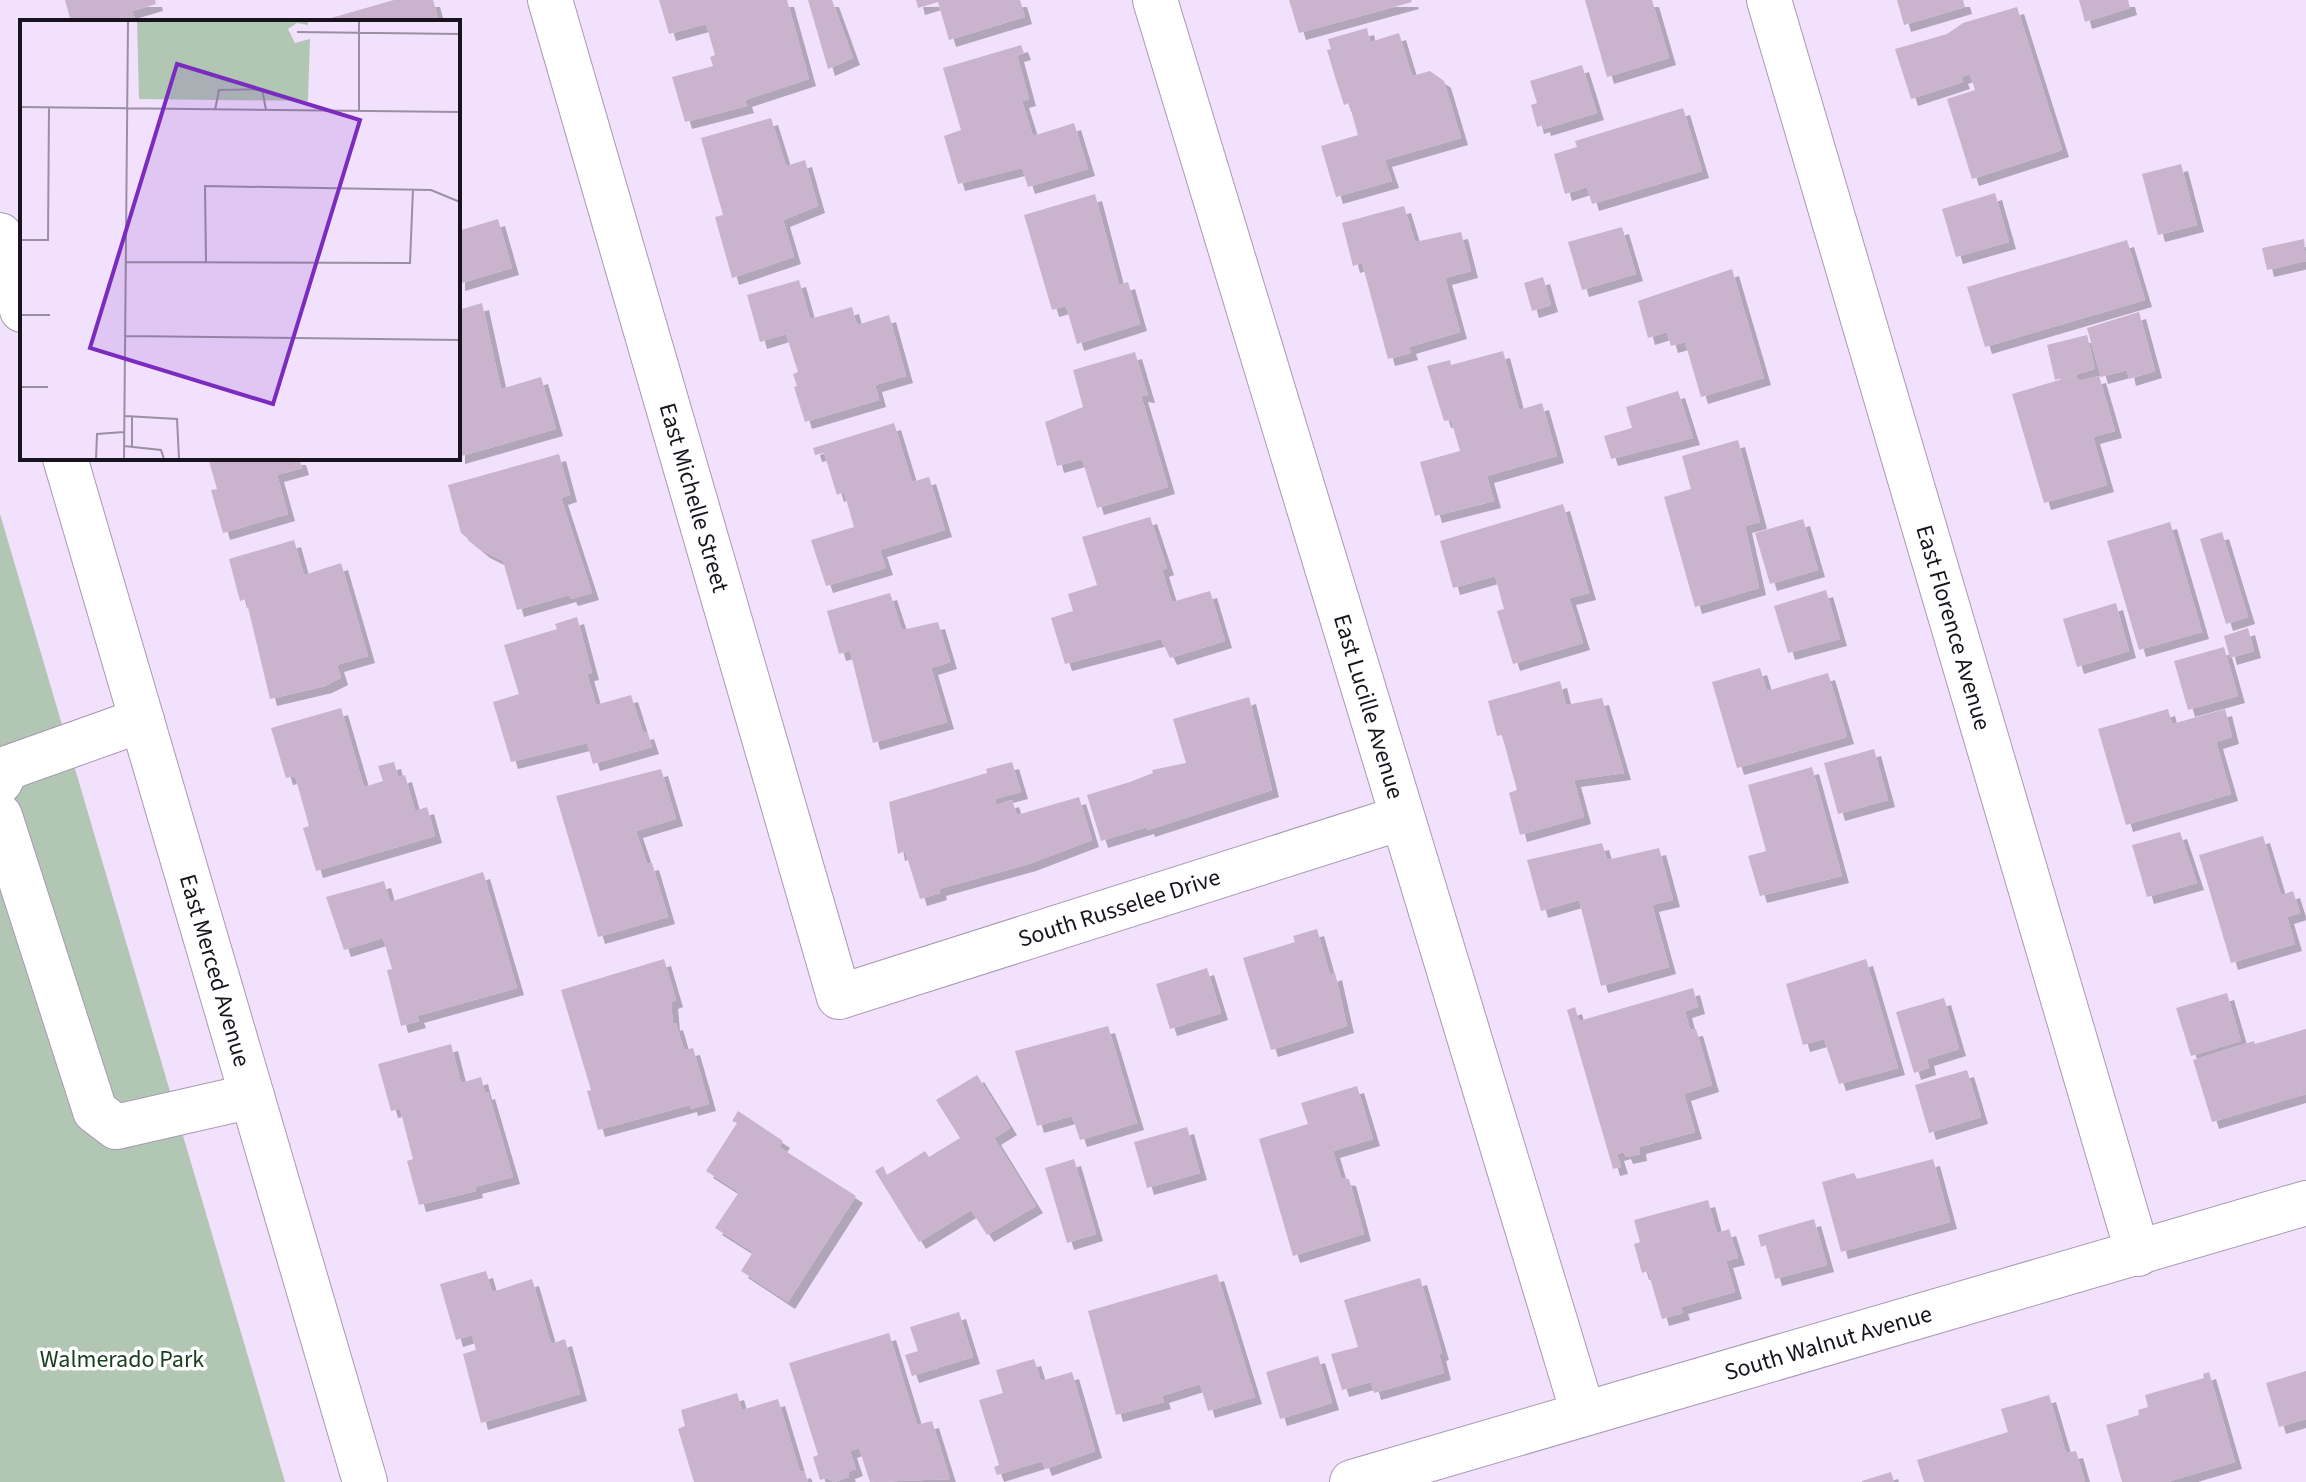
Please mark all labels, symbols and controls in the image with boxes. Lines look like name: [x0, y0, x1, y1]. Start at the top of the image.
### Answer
inset map: [20, 20, 460, 460]
street label: East Michelle Street: [650, 399, 738, 596]
street label: East Florence Avenue: [1907, 520, 2000, 734]
street label: East Lucille Avenue: [1324, 610, 1413, 803]
street label: South Russelee Drive: [1014, 859, 1225, 956]
street label: East Merced Avenue: [170, 870, 260, 1071]
street label: South Walnut Avenue: [1720, 1296, 1936, 1390]
park label: Walmerado Park: [40, 1342, 204, 1377]

